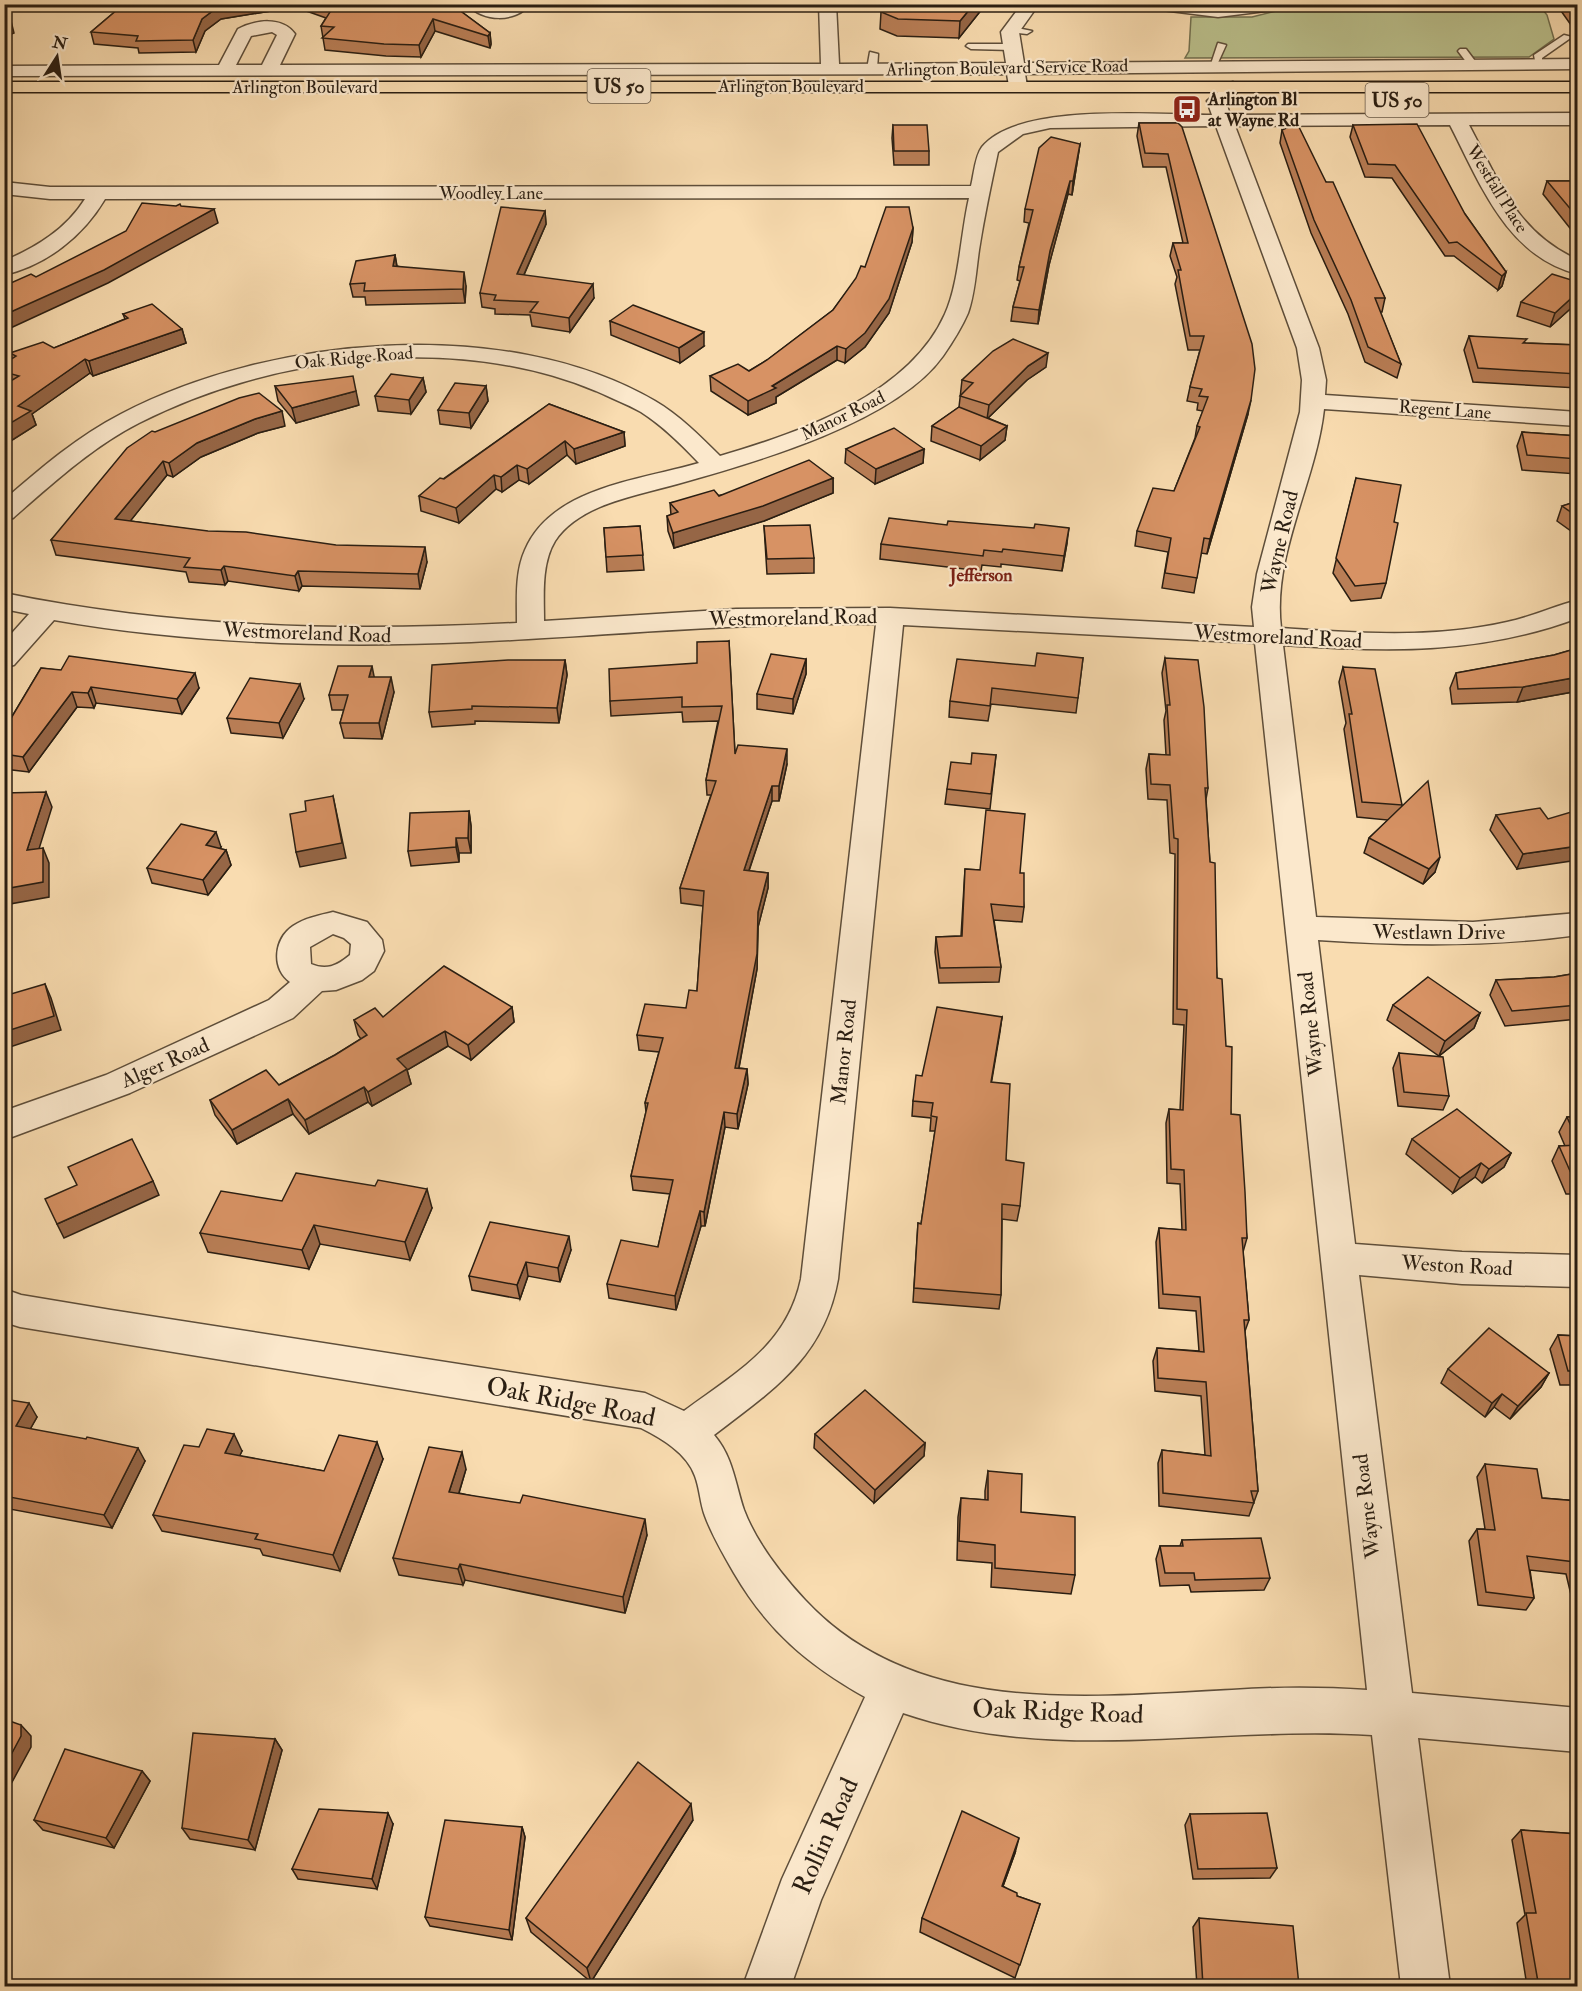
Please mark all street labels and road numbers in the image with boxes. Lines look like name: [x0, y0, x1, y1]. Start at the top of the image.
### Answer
street label: Arlington Boulevard Service Road: [885, 54, 1129, 82]
road number: US 50: [588, 69, 650, 103]
street label: Arlington Boulevard: [717, 75, 864, 98]
street label: Arlington Boulevard: [231, 76, 378, 99]
road number: US 50: [1366, 83, 1428, 117]
street label: Westfall Place: [1460, 140, 1533, 238]
street label: Woodley Lane: [438, 182, 543, 205]
street label: Oak Ridge Road: [294, 341, 414, 375]
street label: Manor Road: [797, 386, 889, 446]
street label: Regent Lane: [1398, 395, 1493, 425]
street label: Wayne Road: [1255, 487, 1305, 597]
street label: Westmoreland Road: [707, 603, 878, 633]
street label: Westmoreland Road: [221, 617, 392, 649]
street label: Westmoreland Road: [1192, 619, 1364, 655]
street label: Westlawn Drive: [1372, 919, 1505, 946]
street label: Wayne Road: [1292, 970, 1330, 1079]
street label: Manor Road: [825, 997, 863, 1106]
street label: Alger Road: [116, 1031, 214, 1095]
street label: Weston Road: [1400, 1250, 1514, 1282]
street label: Oak Ridge Road: [484, 1370, 658, 1434]
street label: Wayne Road: [1347, 1452, 1387, 1561]
street label: Oak Ridge Road: [972, 1693, 1144, 1731]
street label: Rollin Road: [786, 1773, 866, 1899]

